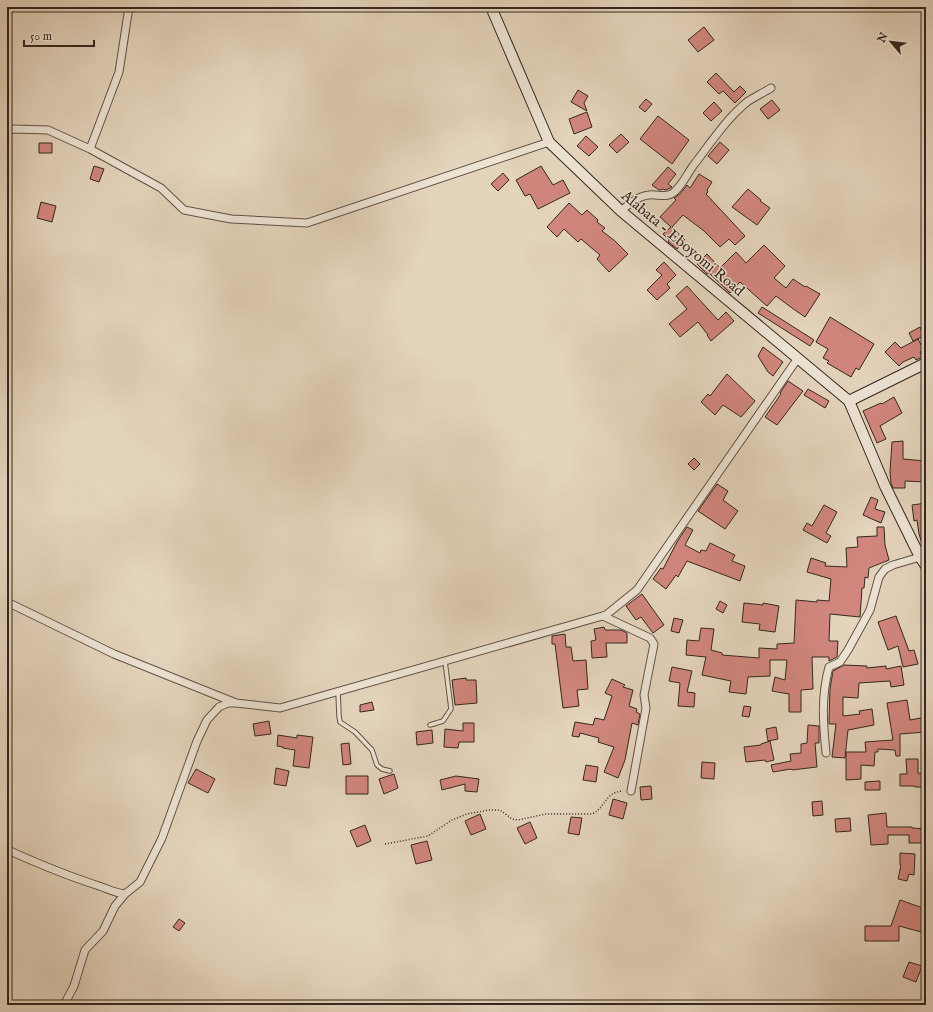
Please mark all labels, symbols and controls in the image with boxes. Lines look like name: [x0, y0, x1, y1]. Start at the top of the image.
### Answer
scale bar: [24, 22, 94, 48]
north arrow: [871, 22, 911, 62]
text: 50 m: [30, 29, 52, 44]
text: N: [874, 30, 892, 46]
street label: Alabata - Eboyomi Road: [617, 186, 749, 301]

